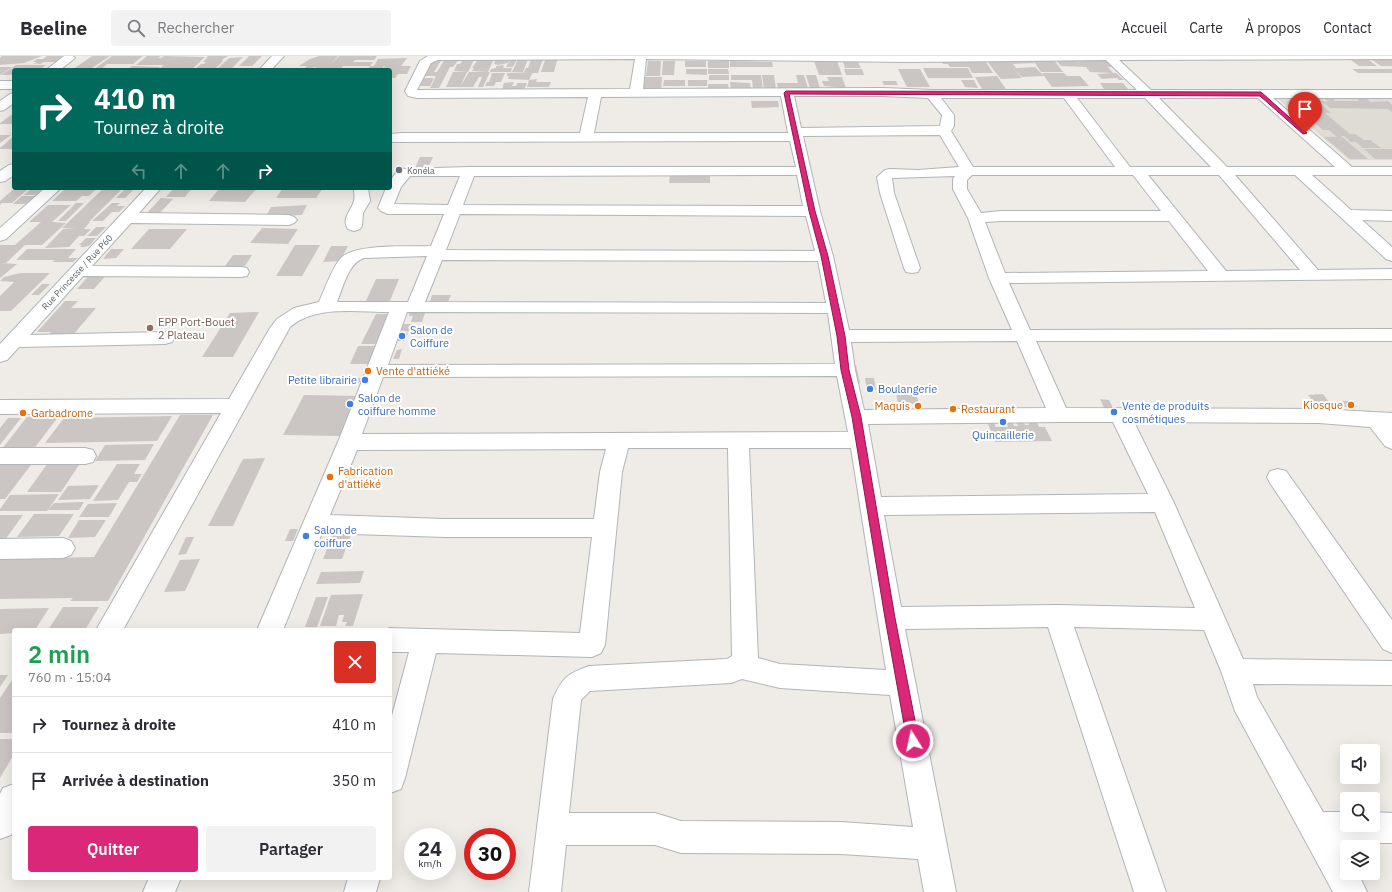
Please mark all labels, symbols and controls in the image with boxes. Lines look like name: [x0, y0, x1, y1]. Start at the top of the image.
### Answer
search box: [111, 10, 391, 46]
text: Beeline: [20, 16, 87, 40]
icon: search: [125, 17, 147, 39]
text: Rechercher: [157, 18, 234, 37]
text: Accueil: [1121, 19, 1167, 37]
text: Carte: [1189, 19, 1223, 37]
text: À propos: [1245, 19, 1301, 37]
text: Contact: [1323, 19, 1372, 37]
text: 410 m: [94, 80, 176, 117]
icon: right: [28, 84, 80, 136]
pin: [1288, 92, 1322, 133]
icon: arrive: [1294, 98, 1316, 120]
text: Tournez à droite: [94, 116, 224, 139]
icon: left: [128, 160, 150, 182]
icon: ahead: [170, 160, 192, 182]
icon: ahead: [212, 160, 234, 182]
icon: right: [254, 160, 276, 182]
marker: Konéla: [394, 165, 404, 175]
place label: Konéla: [407, 165, 435, 176]
street label: Rue Princesse / Rue P60: [39, 232, 115, 312]
place label: EPP Port-Bouet 2 Plateau: [158, 315, 235, 342]
marker: EPP Port-Bouet 2 Plateau: [145, 323, 155, 333]
place label: Salon de Coiffure: [410, 323, 453, 350]
marker: Salon de Coiffure: [397, 331, 407, 341]
place label: Vente d'attiéké: [376, 364, 450, 378]
marker: Vente d'attiéké: [363, 366, 373, 376]
place label: Petite librairie: [288, 373, 357, 387]
marker: Petite librairie: [360, 375, 370, 385]
place label: Boulangerie: [878, 382, 937, 396]
marker: Boulangerie: [865, 384, 875, 394]
place label: Salon de coiffure homme: [358, 391, 436, 418]
place label: Kiosque: [1303, 398, 1343, 412]
marker: Salon de coiffure homme: [345, 399, 355, 409]
place label: Maquis: [874, 399, 910, 413]
place label: Vente de produits cosmétiques: [1122, 399, 1209, 426]
marker: Kiosque: [1346, 400, 1356, 410]
marker: Maquis: [913, 401, 923, 411]
place label: Restaurant: [961, 402, 1015, 416]
marker: Restaurant: [948, 404, 958, 414]
place label: Garbadrome: [31, 406, 93, 420]
marker: Vente de produits cosmétiques: [1109, 407, 1119, 417]
marker: Garbadrome: [18, 408, 28, 418]
marker: Quincaillerie: [998, 417, 1008, 427]
place label: Quincaillerie: [972, 428, 1034, 442]
place label: Fabrication d'attiéké: [338, 464, 393, 491]
marker: Fabrication d'attiéké: [325, 472, 335, 482]
place label: Salon de coiffure: [314, 523, 357, 550]
marker: Salon de coiffure: [301, 531, 311, 541]
text: 2 min: [28, 638, 90, 670]
button: close: [334, 641, 376, 683]
text: 760 m · 15:04: [28, 669, 111, 686]
icon: right: [28, 714, 50, 736]
text: Tournez à droite: [62, 715, 176, 734]
text: 410 m: [332, 715, 376, 734]
position arrow: [892, 720, 934, 762]
map controls: [1340, 744, 1380, 880]
button: sound: [1340, 744, 1380, 784]
icon: arrive: [28, 770, 50, 792]
text: Arrivée à destination: [62, 771, 209, 790]
text: 350 m: [332, 771, 376, 790]
button: search: [1340, 792, 1380, 832]
button: Quitter: [28, 826, 198, 872]
button: Partager: [206, 826, 376, 872]
speed limit sign: 30: [464, 828, 516, 880]
text: 24: [418, 835, 442, 862]
button: layers: [1340, 840, 1380, 880]
text: km/h: [418, 857, 442, 870]

